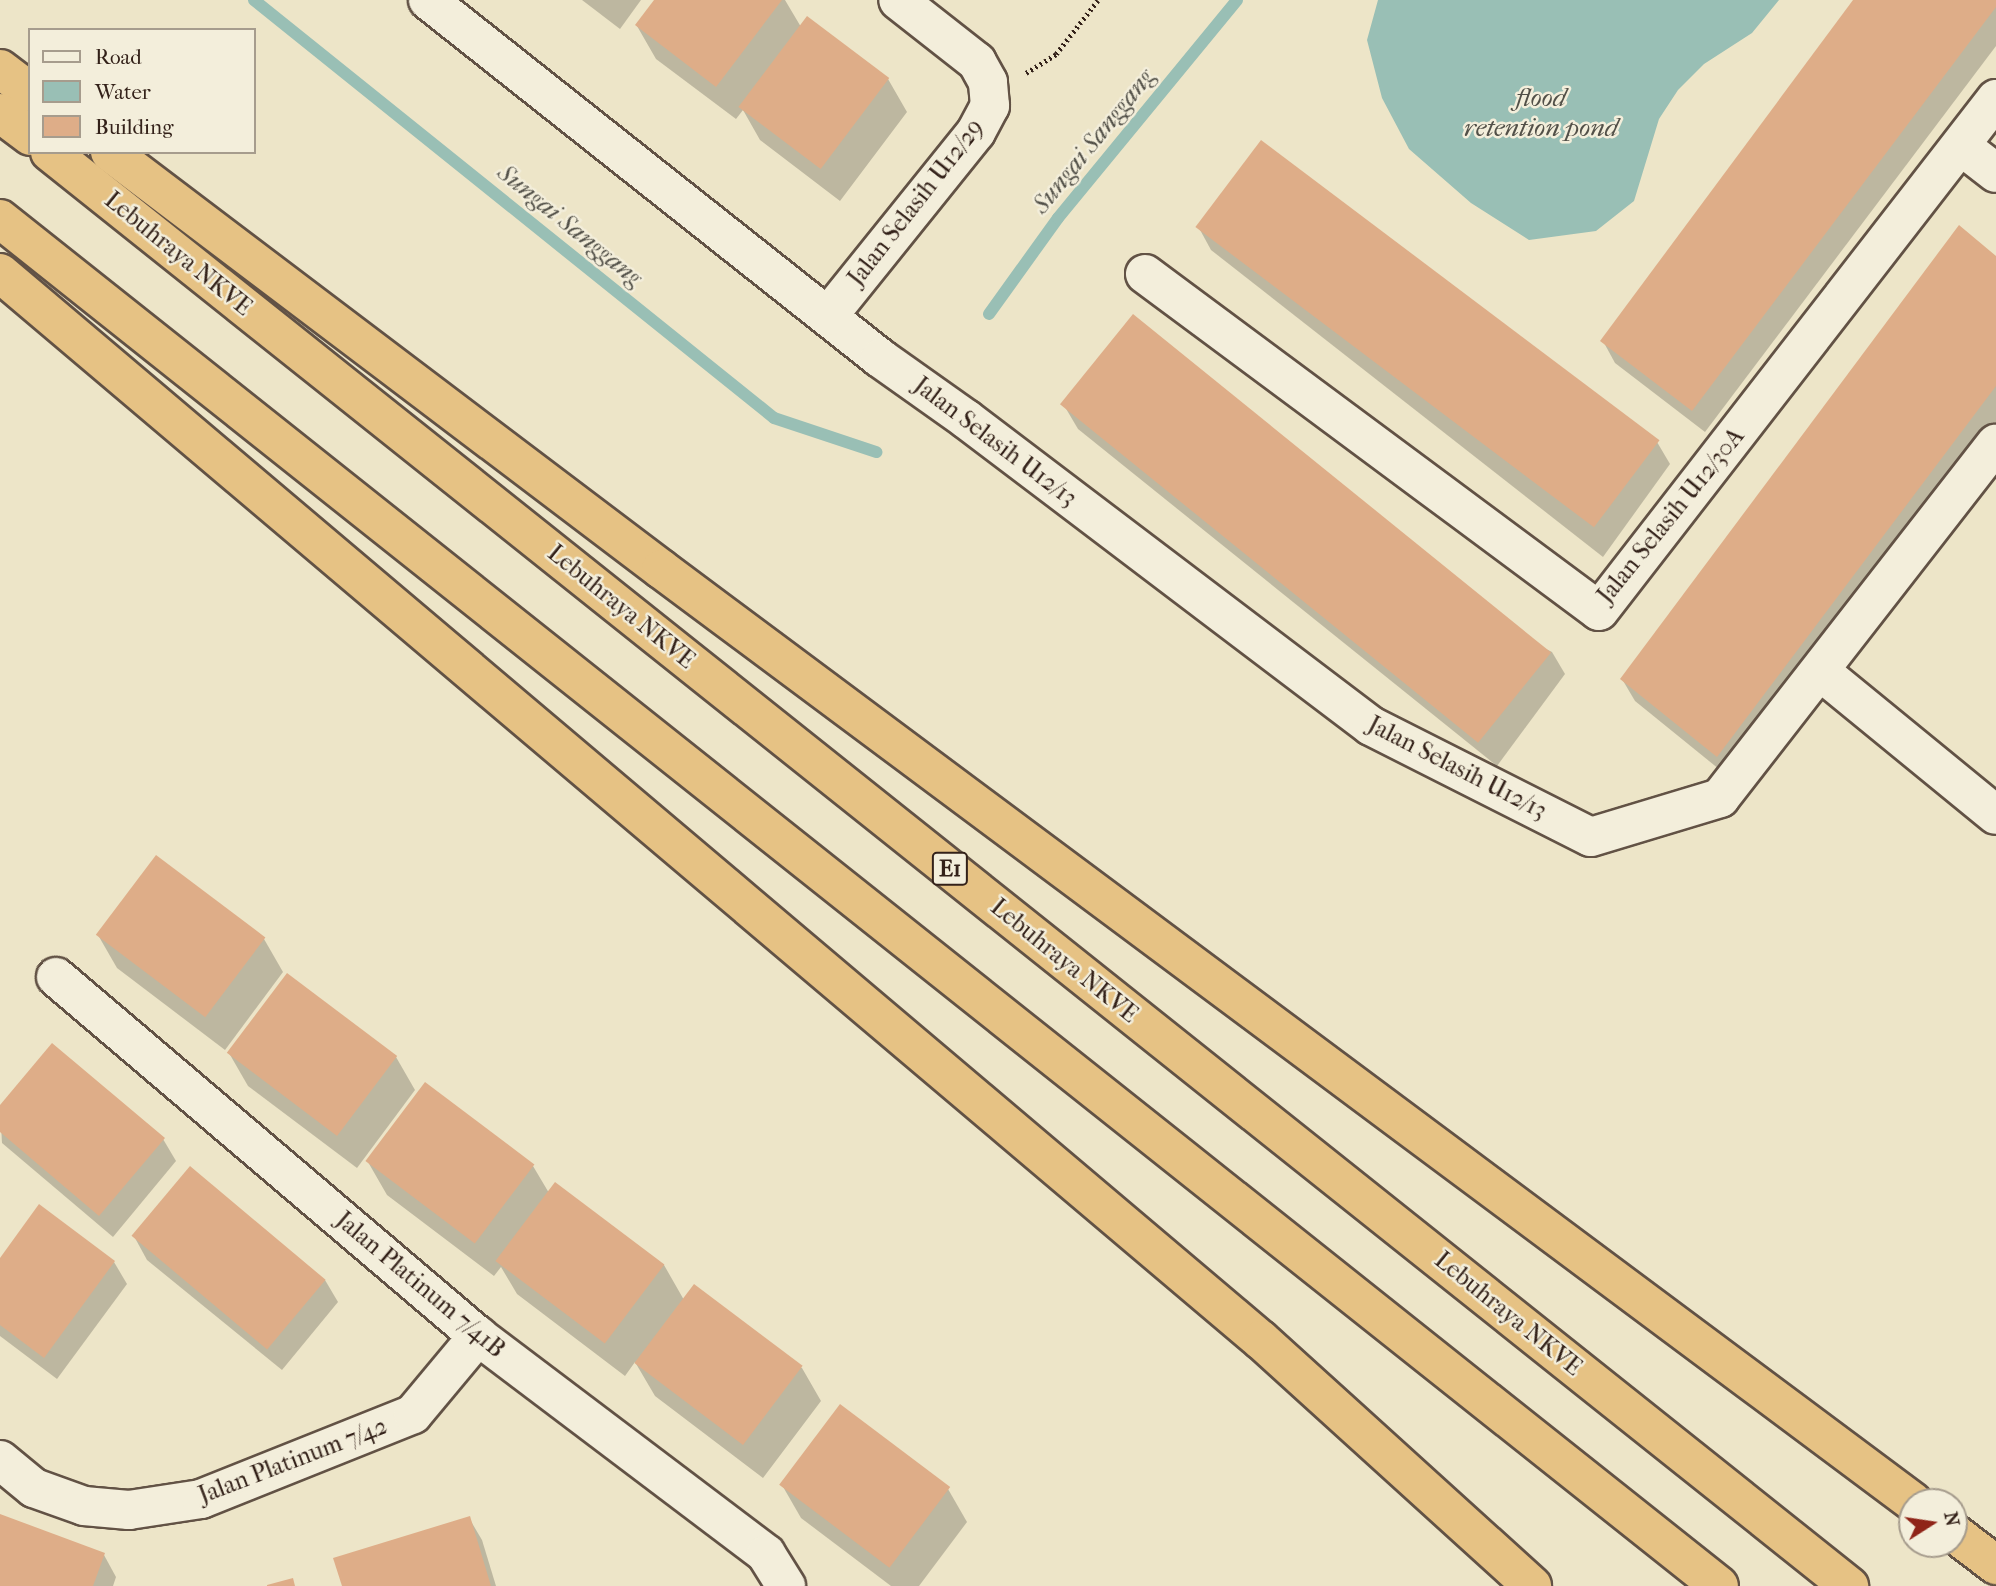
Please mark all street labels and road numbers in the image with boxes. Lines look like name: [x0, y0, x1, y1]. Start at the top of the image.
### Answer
street label: Jalan Selasih U12/29: [842, 114, 990, 292]
street label: Lebuhraya NKVE: [99, 186, 257, 322]
street label: Jalan Selasih U12/13: [908, 371, 1082, 513]
street label: Jalan Selasih U12/30A: [1592, 423, 1750, 609]
street label: Lebuhraya NKVE: [542, 539, 700, 675]
street label: Jalan Selasih U12/13: [1363, 711, 1551, 825]
road number: E1: [931, 849, 969, 888]
street label: Lebuhraya NKVE: [985, 893, 1143, 1029]
street label: Jalan Platinum 7/41B: [330, 1206, 510, 1364]
street label: Lebuhraya NKVE: [1429, 1246, 1587, 1382]
street label: Jalan Platinum 7/42: [195, 1412, 391, 1510]

